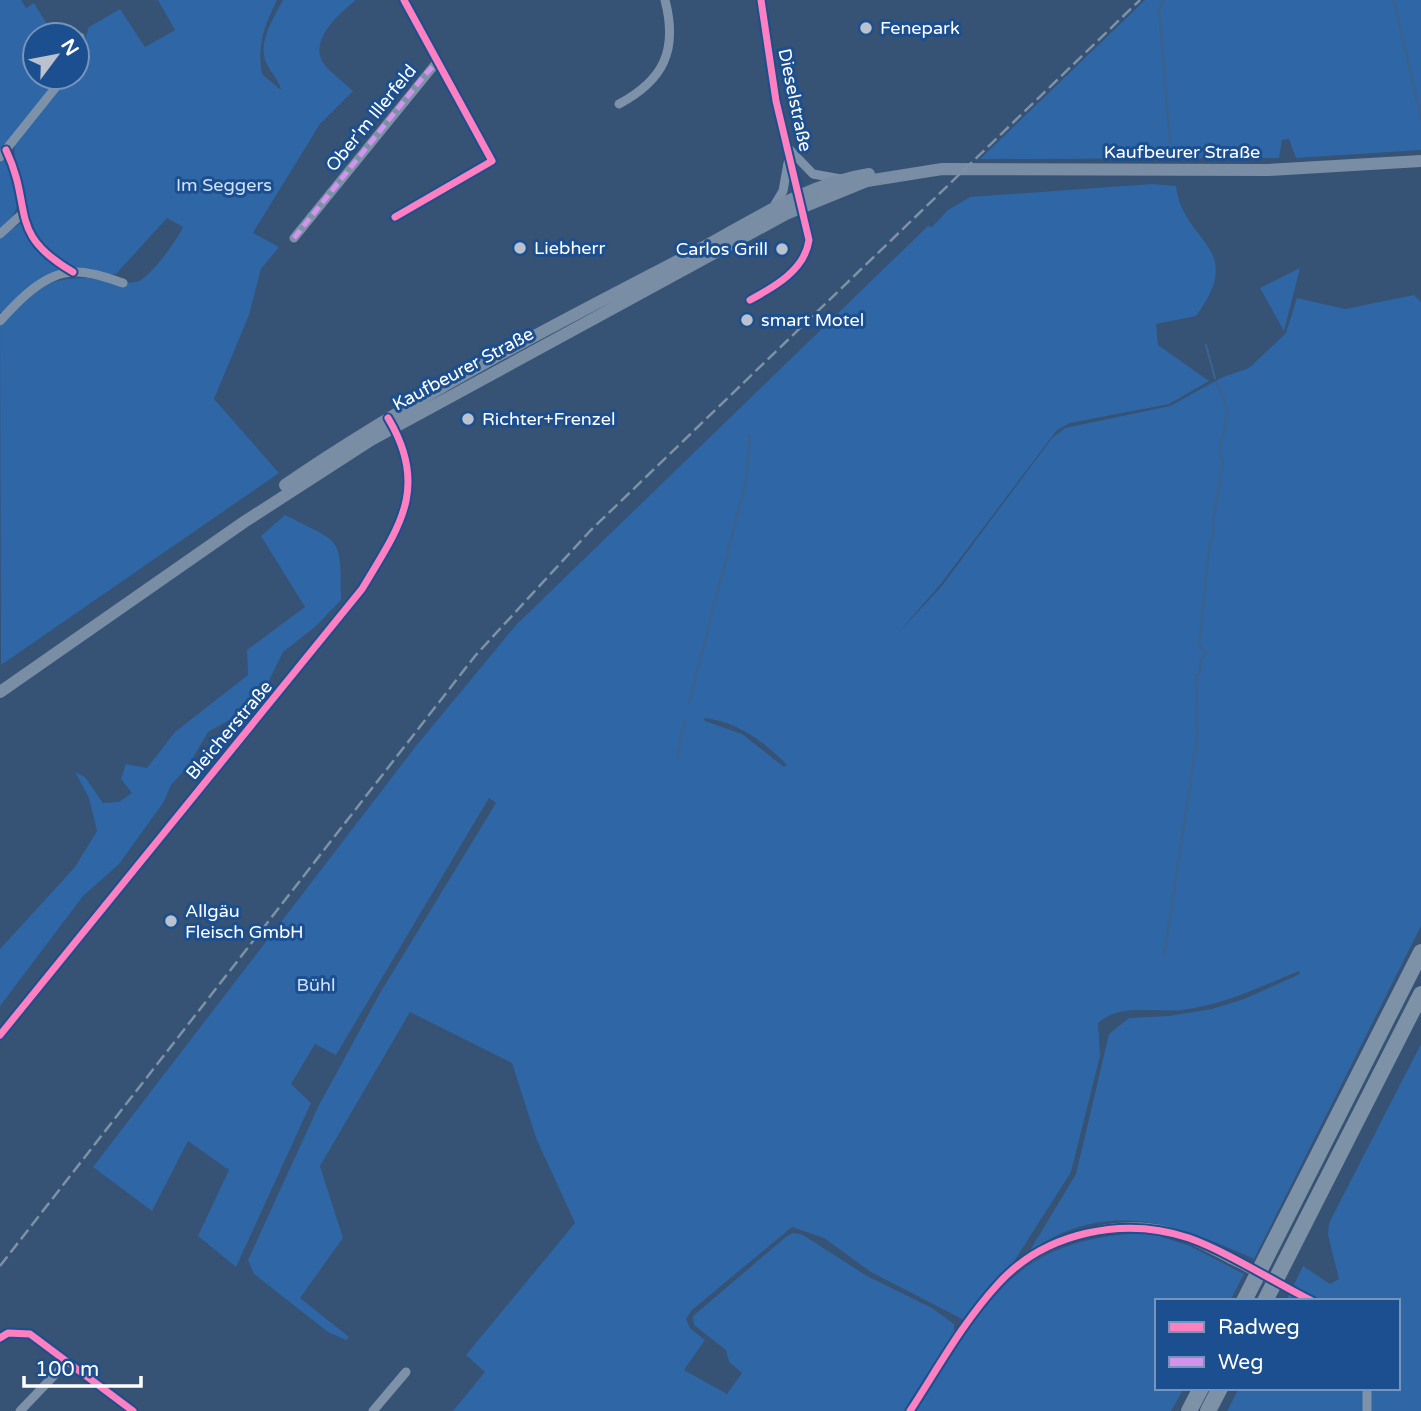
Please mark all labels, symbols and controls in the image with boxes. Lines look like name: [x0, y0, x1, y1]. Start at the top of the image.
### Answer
place label: Fenepark: [880, 17, 960, 39]
marker: Fenepark: [858, 20, 874, 36]
north arrow: [21, 21, 91, 91]
text: N: [56, 35, 83, 60]
street label: Dieselstraße: [773, 46, 817, 154]
street label: Ober'm Illerfeld: [321, 60, 421, 176]
street label: Kaufbeurer Straße: [1104, 141, 1260, 163]
park label: Im Seggers: [176, 174, 272, 196]
place label: Liebherr: [534, 237, 605, 259]
place label: Carlos Grill: [676, 238, 768, 260]
marker: Liebherr: [512, 240, 528, 256]
marker: Carlos Grill: [774, 241, 790, 257]
place label: smart Motel: [761, 309, 864, 331]
marker: smart Motel: [739, 312, 755, 328]
street label: Kaufbeurer Straße: [389, 323, 537, 415]
place label: Richter+Frenzel: [482, 408, 615, 430]
marker: Richter+Frenzel: [460, 411, 476, 427]
street label: Bleicherstraße: [181, 676, 277, 784]
place label: Allgäu Fleisch GmbH: [185, 900, 304, 943]
marker: Allgäu Fleisch GmbH: [163, 913, 179, 929]
park label: Bühl: [297, 974, 335, 996]
legend: [1155, 1299, 1400, 1390]
text: Radweg: [1218, 1315, 1300, 1340]
scale bar: [24, 1344, 142, 1388]
text: Weg: [1218, 1350, 1263, 1375]
text: 100 m: [35, 1357, 99, 1382]

